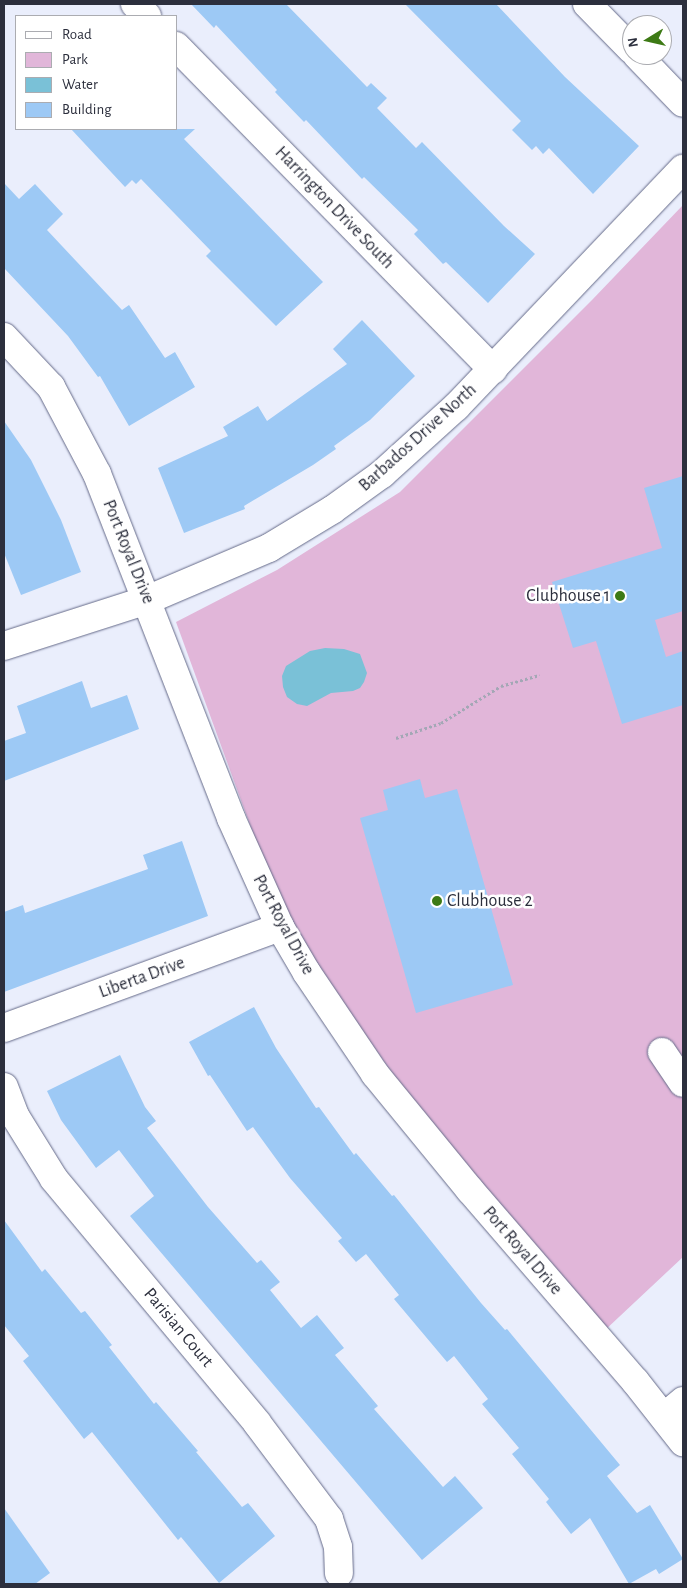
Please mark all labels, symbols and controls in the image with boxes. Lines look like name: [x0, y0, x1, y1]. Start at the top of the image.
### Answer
legend: [15, 15, 178, 130]
north arrow: [622, 15, 672, 65]
text: Road: [62, 27, 92, 42]
text: N: [625, 36, 641, 48]
text: Park: [62, 52, 88, 67]
text: Water: [62, 77, 98, 92]
text: Building: [62, 102, 112, 117]
street label: Harrington Drive South: [270, 142, 398, 274]
street label: Barbados Drive North: [355, 379, 481, 497]
street label: Port Royal Drive: [97, 497, 159, 607]
place label: Clubhouse 1: [526, 585, 610, 607]
marker: Clubhouse 1: [614, 590, 626, 602]
street label: Port Royal Drive: [248, 871, 318, 979]
place label: Clubhouse 2: [447, 890, 533, 912]
marker: Clubhouse 2: [431, 895, 443, 907]
street label: Liberta Drive: [96, 953, 188, 1003]
street label: Port Royal Drive: [478, 1202, 566, 1300]
street label: Parisian Court: [139, 1284, 217, 1372]

